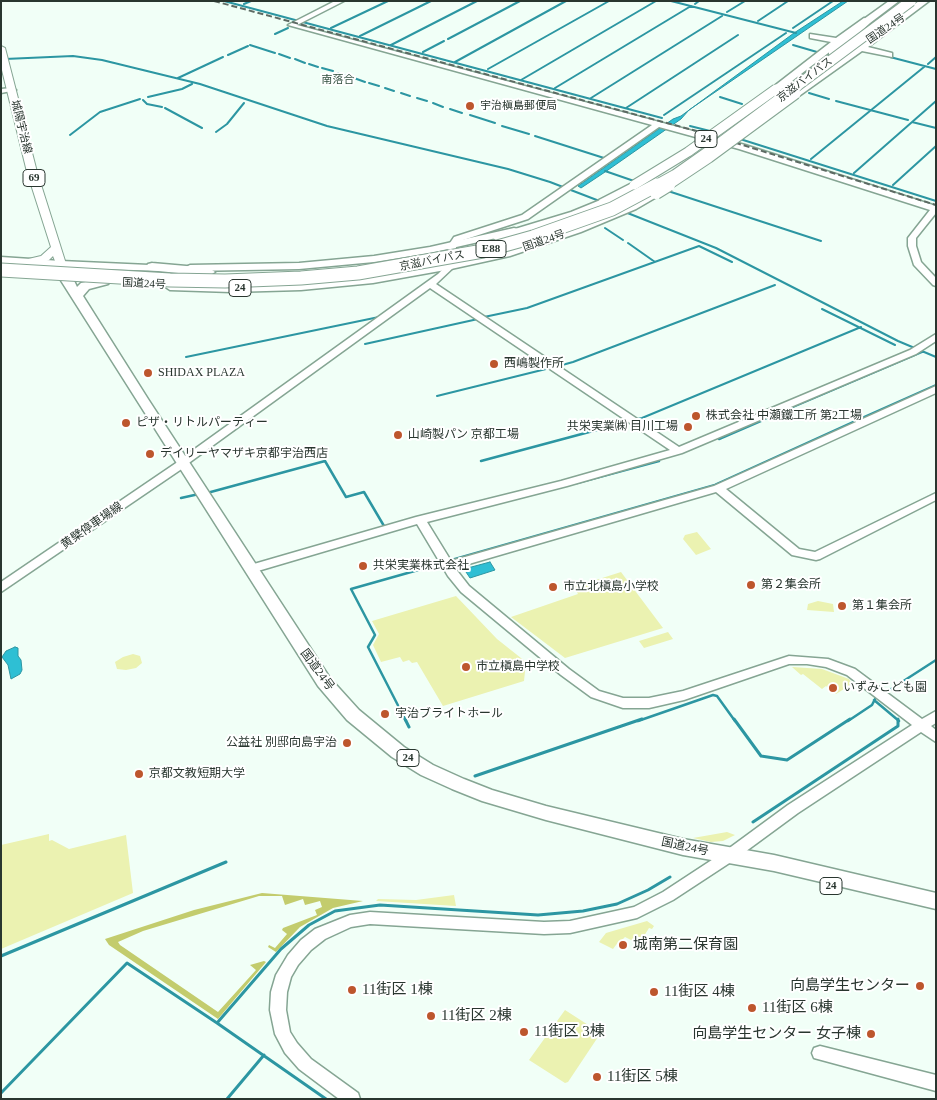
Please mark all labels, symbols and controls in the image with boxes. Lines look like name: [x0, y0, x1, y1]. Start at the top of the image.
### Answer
street label: 国道24号: [864, 11, 908, 47]
street label: 京滋バイパス: [775, 55, 835, 105]
district label: 南落合: [322, 73, 354, 87]
street label: 城陽宇治線: [8, 99, 34, 155]
place label: 宇治槇島郵便局: [480, 99, 557, 113]
marker: 宇治槇島郵便局: [464, 100, 476, 112]
road number: 24: [695, 130, 717, 148]
road number: 69: [23, 170, 45, 187]
street label: 国道24号: [521, 228, 567, 254]
road number: E88: [476, 240, 506, 258]
street label: 京滋バイパス: [398, 248, 466, 274]
street label: 国道24号: [122, 276, 166, 292]
road number: 24: [229, 280, 251, 296]
place label: 西嶋製作所: [504, 357, 564, 371]
marker: 西嶋製作所: [488, 358, 500, 370]
place label: SHIDAX PLAZA: [158, 366, 245, 380]
marker: SHIDAX PLAZA: [142, 367, 154, 379]
place label: 株式会社 中瀬鐵工所 第2工場: [706, 409, 862, 423]
marker: 株式会社 中瀬鐵工所 第2工場: [690, 410, 702, 422]
place label: ピザ・リトルパーティー: [136, 416, 268, 430]
marker: ピザ・リトルパーティー: [120, 417, 132, 429]
place label: 共栄実業㈱ 目川工場: [567, 420, 678, 434]
marker: 共栄実業㈱ 目川工場: [682, 421, 694, 433]
place label: 山崎製パン 京都工場: [408, 428, 519, 442]
marker: 山崎製パン 京都工場: [392, 429, 404, 441]
place label: デイリーヤマザキ京都宇治西店: [160, 447, 328, 461]
marker: デイリーヤマザキ京都宇治西店: [144, 448, 156, 460]
street label: 黄檗停車場線: [58, 499, 126, 553]
place label: 共栄実業株式会社: [373, 559, 469, 573]
marker: 共栄実業株式会社: [357, 560, 369, 572]
place label: 第２集会所: [761, 578, 821, 592]
marker: 第２集会所: [745, 579, 757, 591]
place label: 市立北槇島小学校: [563, 580, 659, 594]
marker: 市立北槇島小学校: [547, 581, 559, 593]
place label: 第１集会所: [852, 599, 912, 613]
marker: 第１集会所: [836, 600, 848, 612]
street label: 国道24号: [297, 646, 337, 694]
place label: 市立槇島中学校: [476, 660, 560, 674]
marker: 市立槇島中学校: [460, 661, 472, 673]
place label: いずみこども園: [843, 681, 927, 695]
marker: いずみこども園: [827, 682, 839, 694]
place label: 宇治ブライトホール: [395, 707, 503, 721]
marker: 宇治ブライトホール: [379, 708, 391, 720]
place label: 公益社 別邸向島宇治: [226, 736, 337, 750]
marker: 公益社 別邸向島宇治: [341, 737, 353, 749]
road number: 24: [397, 750, 419, 766]
place label: 京都文教短期大学: [149, 767, 245, 781]
marker: 京都文教短期大学: [133, 768, 145, 780]
street label: 国道24号: [660, 835, 710, 859]
road number: 24: [820, 878, 842, 894]
place label: 城南第二保育園: [633, 936, 738, 954]
marker: 城南第二保育園: [617, 939, 629, 951]
place label: 向島学生センター: [790, 977, 910, 995]
marker: 向島学生センター: [914, 980, 926, 992]
place label: 11街区 1棟: [362, 981, 433, 999]
place label: 11街区 4棟: [664, 983, 735, 1001]
marker: 11街区 1棟: [346, 984, 358, 996]
marker: 11街区 4棟: [648, 986, 660, 998]
place label: 11街区 6棟: [762, 999, 833, 1017]
marker: 11街区 6棟: [746, 1002, 758, 1014]
place label: 11街区 2棟: [441, 1007, 512, 1025]
marker: 11街区 2棟: [425, 1010, 437, 1022]
place label: 11街区 3棟: [534, 1023, 605, 1041]
place label: 向島学生センター 女子棟: [692, 1025, 861, 1043]
marker: 11街区 3棟: [518, 1026, 530, 1038]
marker: 向島学生センター 女子棟: [865, 1028, 877, 1040]
place label: 11街区 5棟: [607, 1068, 678, 1086]
marker: 11街区 5棟: [591, 1071, 603, 1083]

